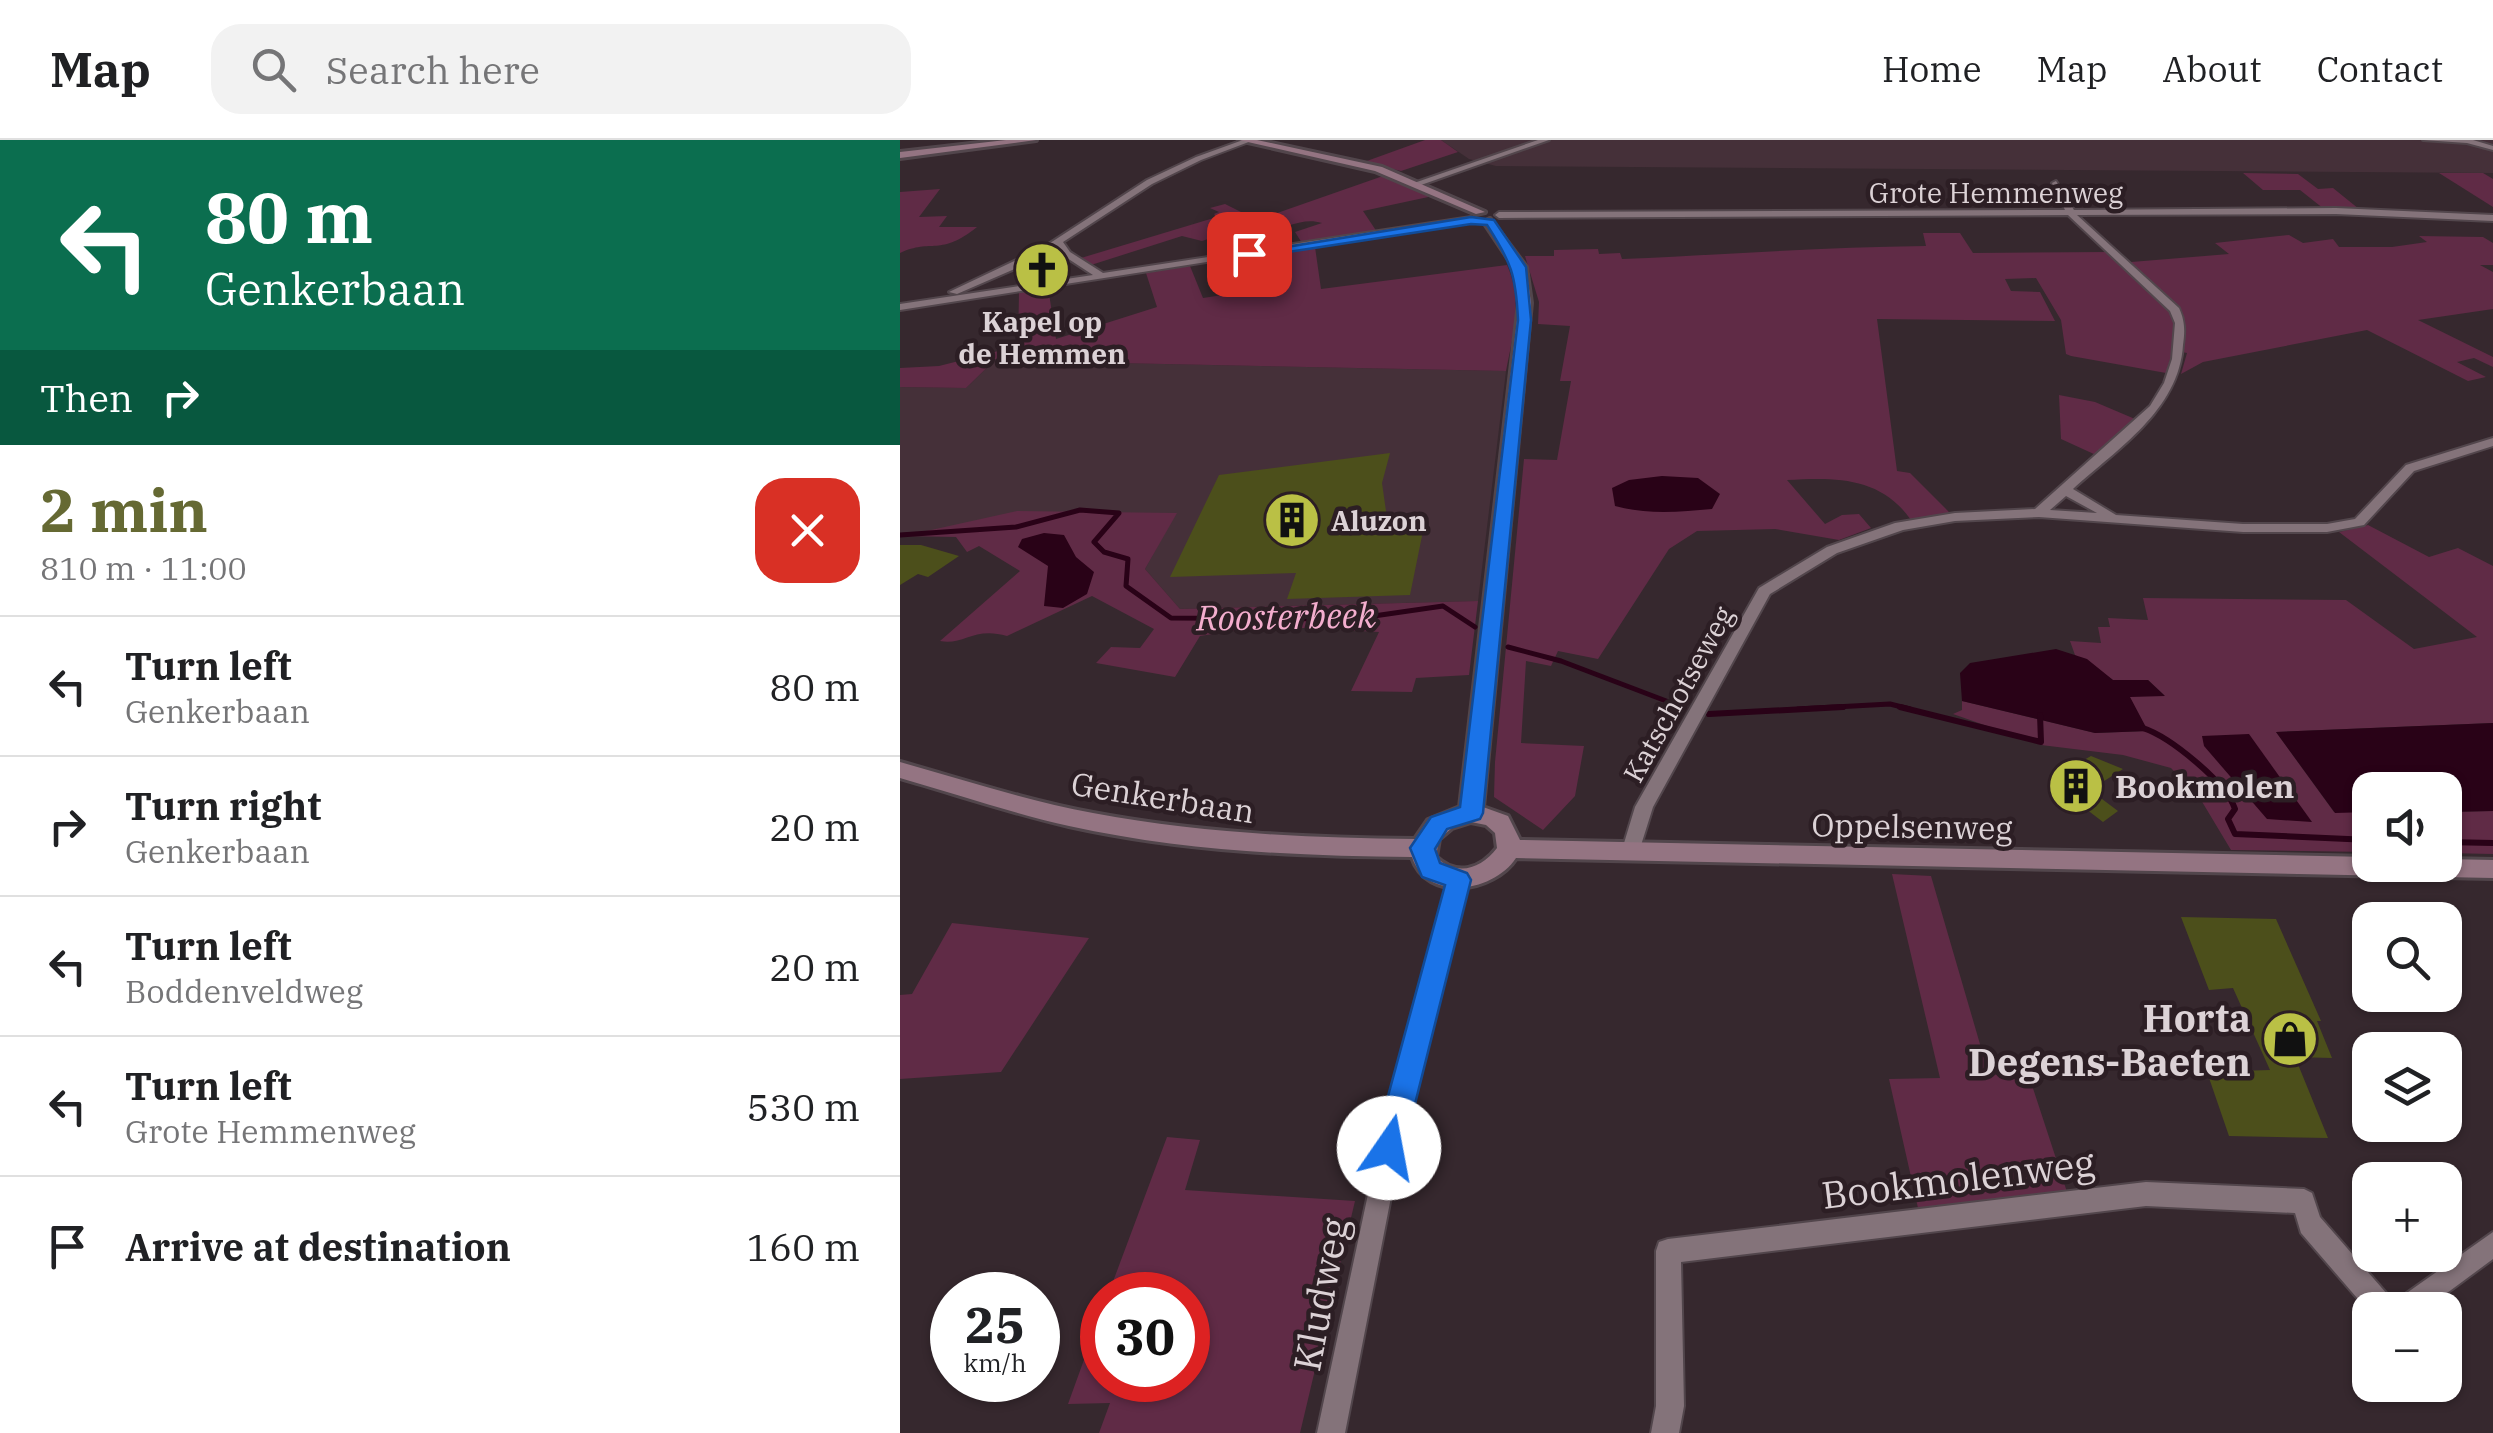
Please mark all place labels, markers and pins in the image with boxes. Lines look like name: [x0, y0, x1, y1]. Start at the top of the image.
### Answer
pin: [1207, 212, 1292, 297]
church icon: Kapel op de Hemmen: [1012, 240, 1072, 300]
place label: Kapel op de Hemmen: [958, 303, 1126, 372]
building icon: Aluzon: [1262, 490, 1322, 550]
place label: Aluzon: [1331, 502, 1427, 539]
building icon: Bookmolen: [2046, 756, 2106, 816]
place label: Bookmolen: [2115, 765, 2294, 807]
place label: Horta Degens-Baeten: [1968, 993, 2251, 1086]
shop icon: Horta Degens-Baeten: [2260, 1009, 2320, 1069]

